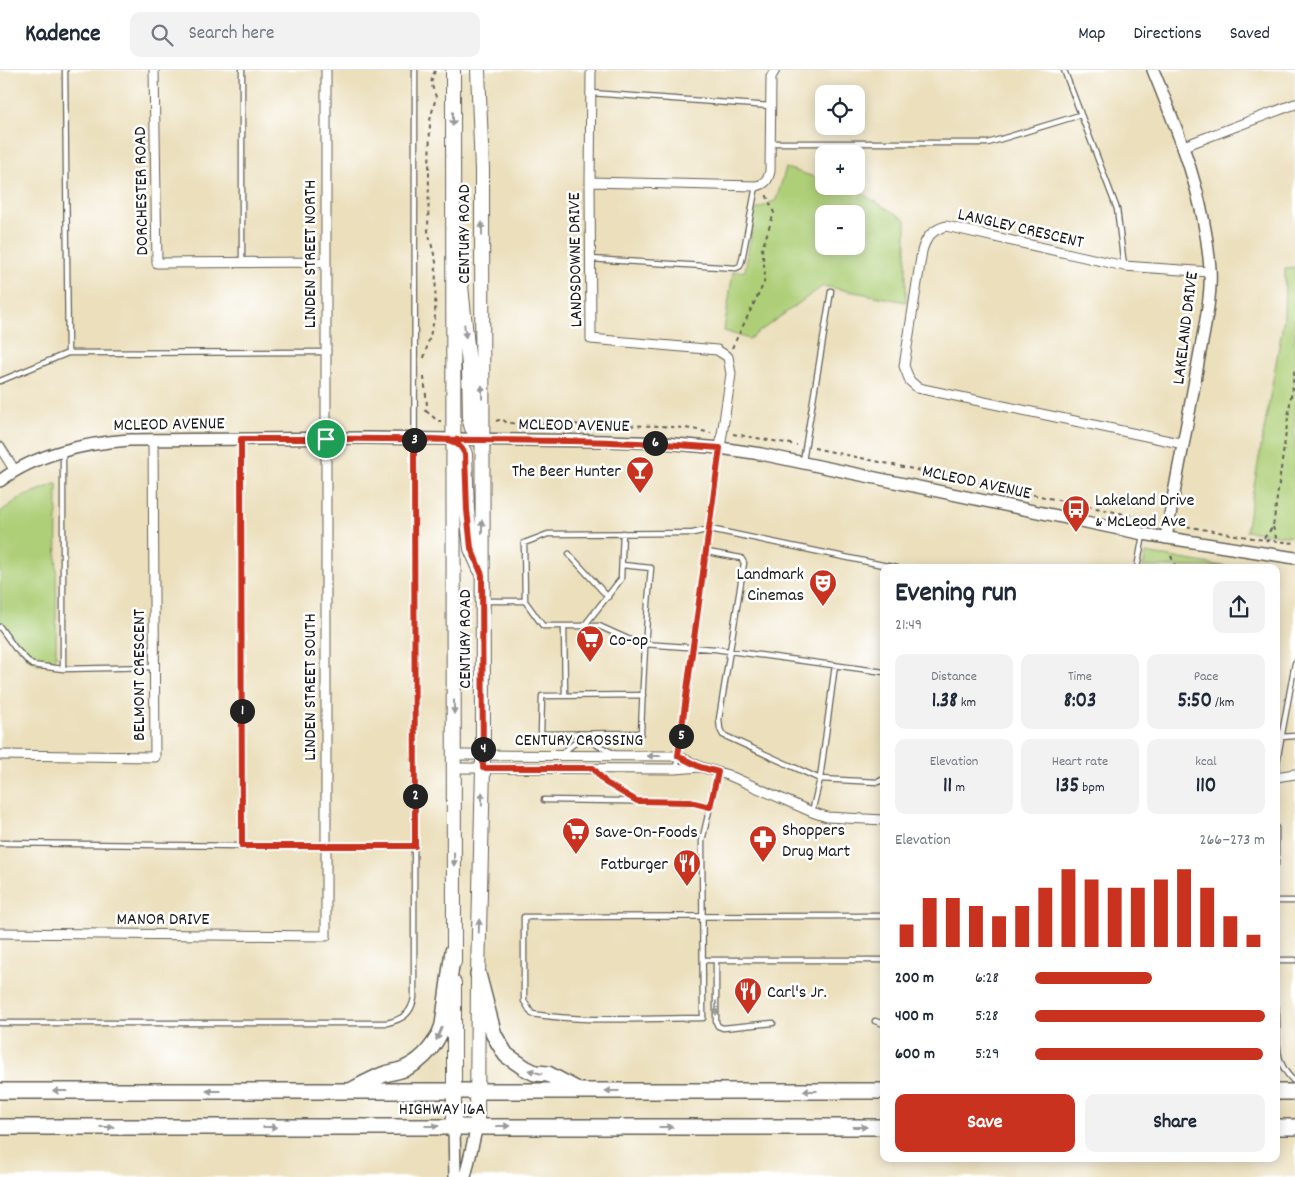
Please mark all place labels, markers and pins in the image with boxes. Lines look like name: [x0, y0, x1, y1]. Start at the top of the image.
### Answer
pin: [305, 418, 347, 460]
pin: 3: [402, 428, 426, 452]
pin: 6: [642, 430, 668, 456]
bar icon: The Beer Hunter: [625, 455, 655, 494]
place label: The Beer Hunter: [512, 460, 621, 485]
place label: Lakeland Drive & McLeod Ave: [1095, 489, 1194, 535]
bus stop icon: Lakeland Drive & McLeod Ave: [1061, 494, 1091, 533]
place label: Landmark Cinemas: [737, 563, 804, 609]
theatre icon: Landmark Cinemas: [808, 568, 838, 607]
supermarket icon: Co-op: [575, 624, 605, 663]
place label: Co-op: [609, 629, 648, 654]
pin: 1: [230, 698, 254, 724]
pin: 5: [668, 724, 694, 748]
pin: 4: [470, 736, 496, 762]
pin: 2: [402, 784, 428, 808]
supermarket icon: Save-On-Foods: [561, 816, 591, 855]
place label: Shoppers Drug Mart: [782, 819, 850, 865]
place label: Save-On-Foods: [595, 821, 698, 846]
pharmacy icon: Shoppers Drug Mart: [748, 824, 778, 863]
restaurant icon: Fatburger: [672, 848, 702, 887]
place label: Fatburger: [600, 853, 668, 878]
restaurant icon: Carl's Jr.: [733, 976, 763, 1015]
place label: Carl's Jr.: [767, 981, 827, 1006]

